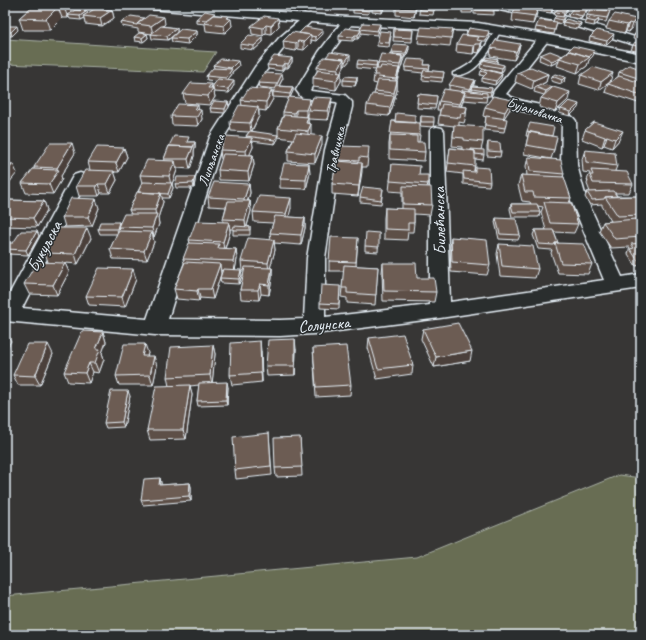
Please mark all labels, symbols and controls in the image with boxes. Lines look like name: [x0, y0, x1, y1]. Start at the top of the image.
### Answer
street label: Бујановачка: [505, 94, 565, 128]
street label: Травничка: [322, 123, 349, 176]
street label: Липљанска: [194, 131, 229, 188]
street label: Билећанска: [428, 186, 451, 255]
street label: Букуљска: [22, 216, 67, 275]
street label: Солунска: [297, 312, 353, 337]

